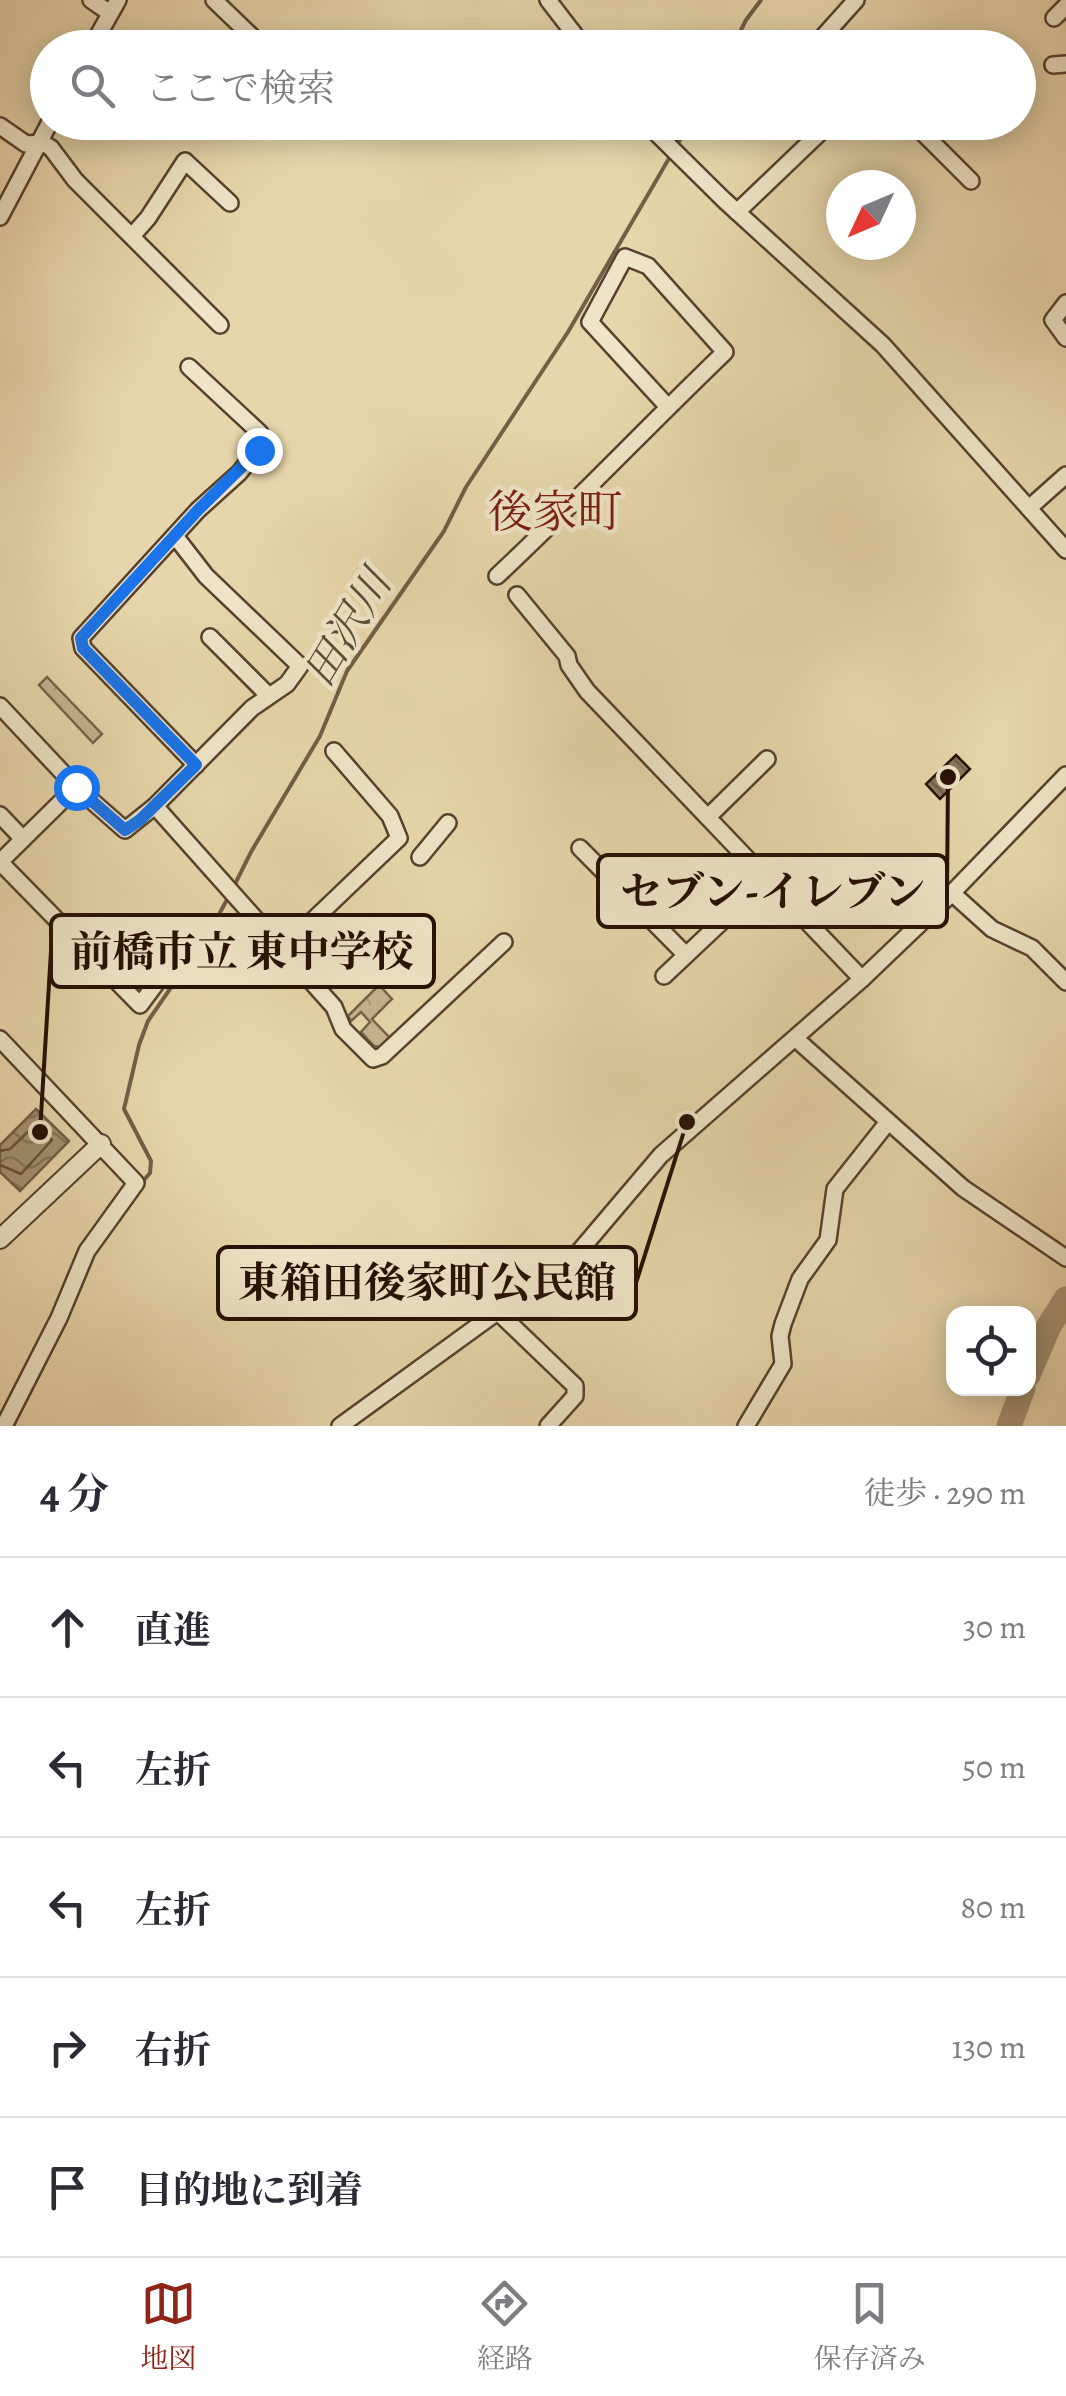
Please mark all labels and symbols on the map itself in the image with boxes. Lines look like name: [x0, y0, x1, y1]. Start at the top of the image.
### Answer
north arrow: [826, 170, 916, 260]
route end: [237, 428, 283, 474]
district label: 後家町: [487, 481, 623, 543]
water label: 田沢川: [290, 556, 406, 697]
route start: [54, 765, 100, 811]
callout: セブン-イレブン: [598, 855, 947, 927]
text: セブン-イレブン: [620, 863, 926, 920]
callout: 前橋市立 東中学校: [51, 915, 434, 987]
text: 前橋市立 東中学校: [70, 923, 414, 980]
callout: 東箱田後家町公民館: [218, 1247, 636, 1319]
text: 東箱田後家町公民館: [238, 1254, 616, 1311]

